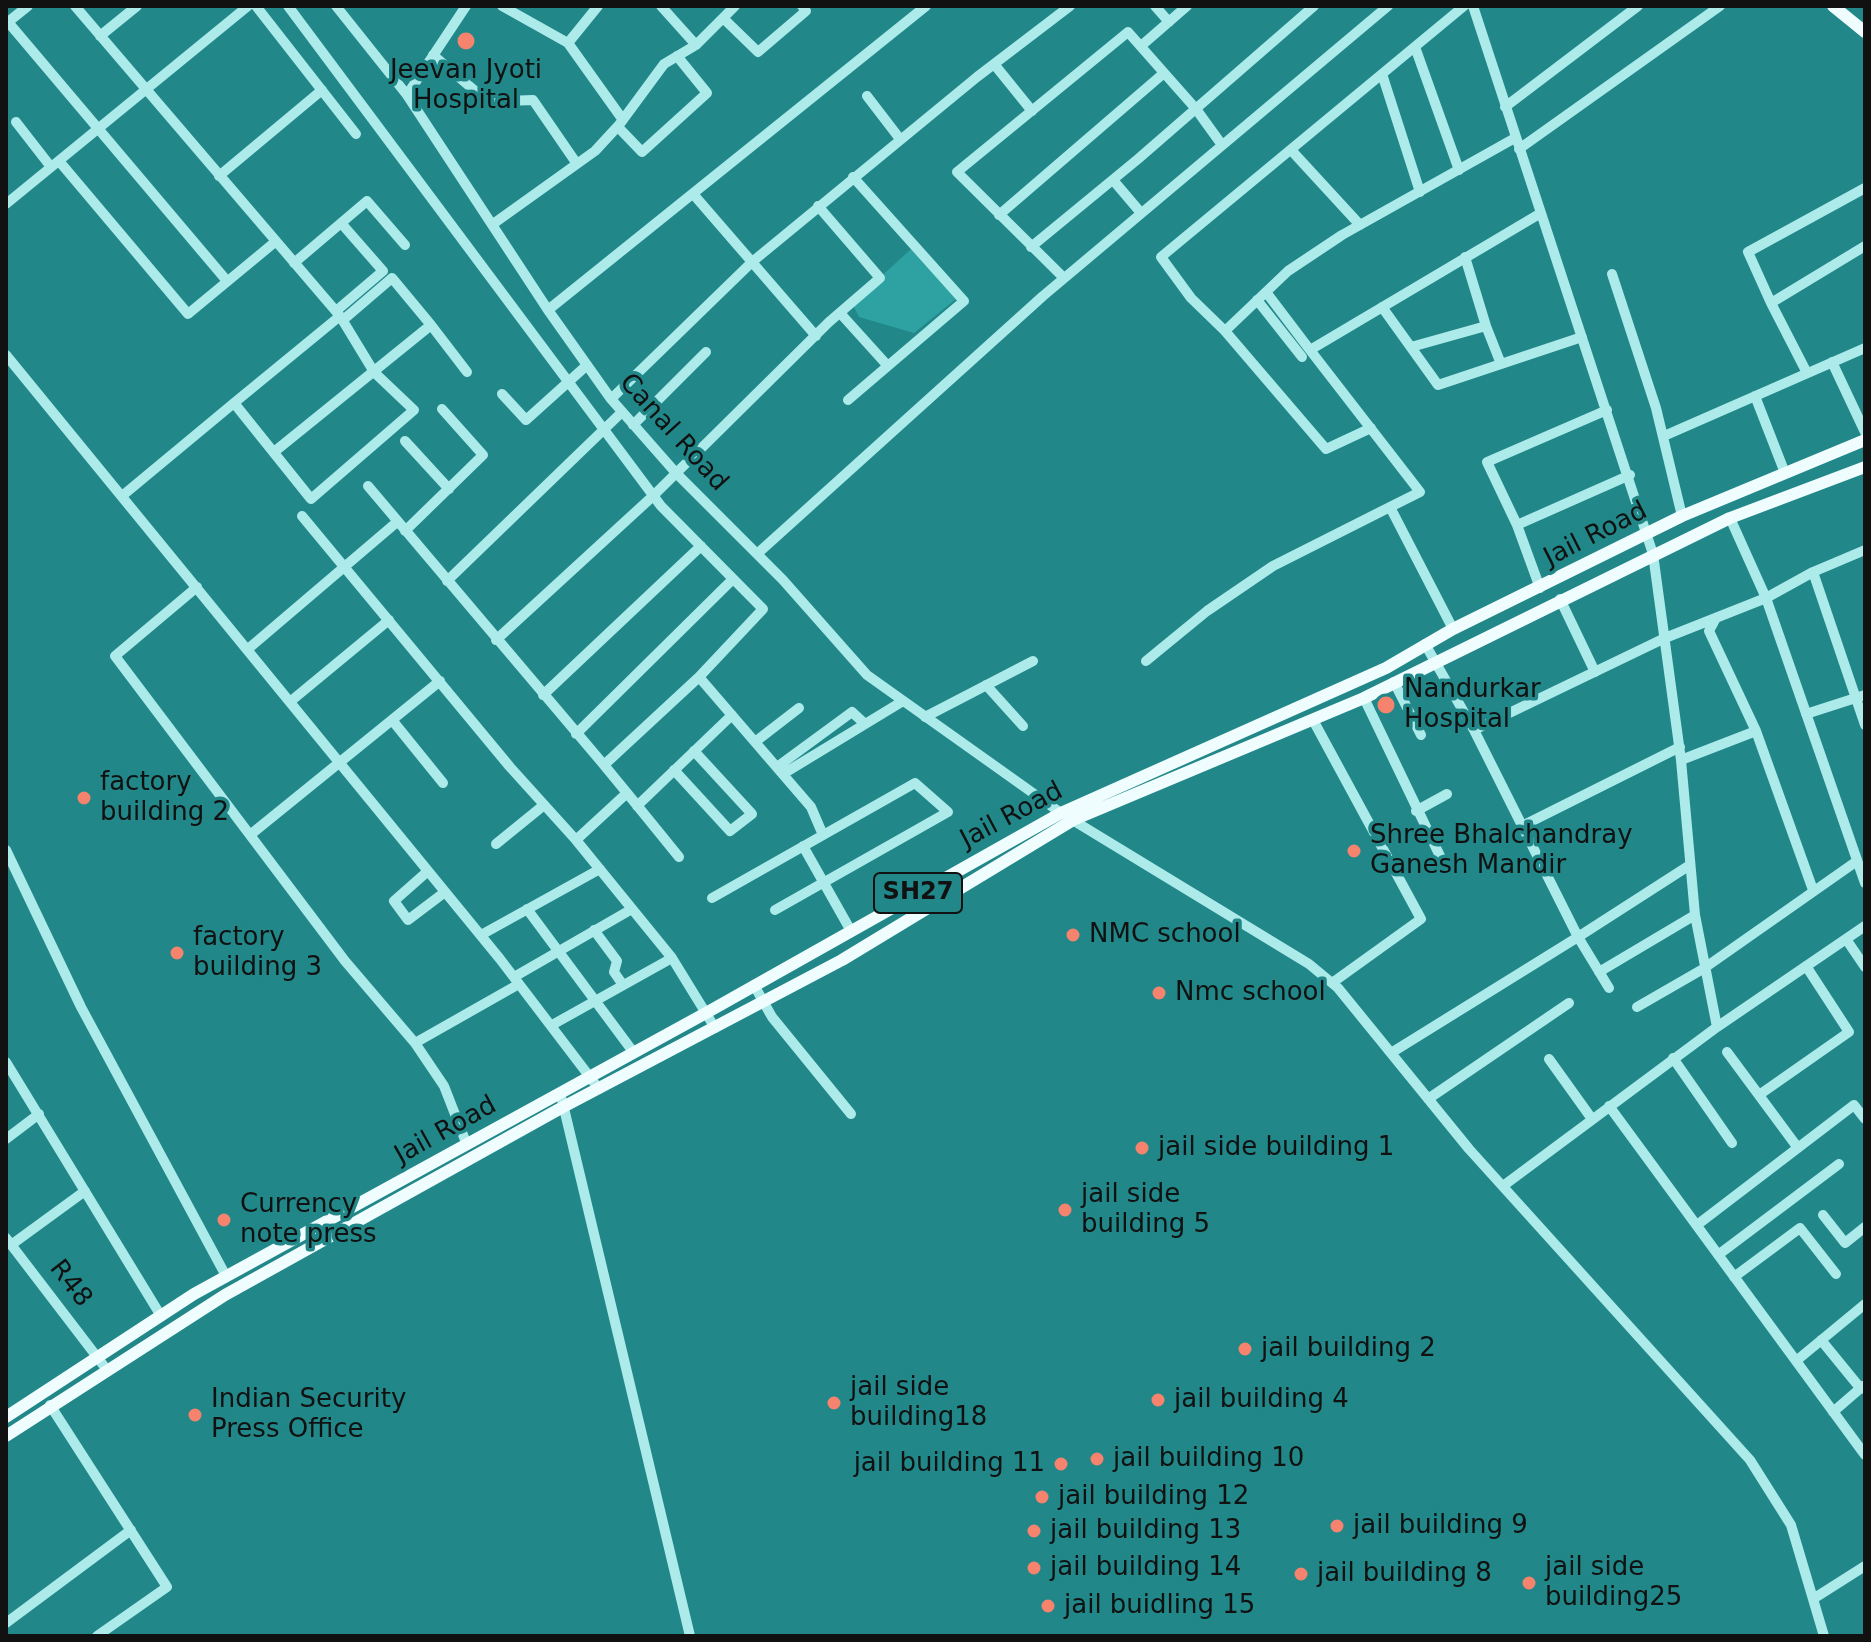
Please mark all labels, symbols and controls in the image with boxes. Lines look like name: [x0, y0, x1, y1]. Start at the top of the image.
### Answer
marker: Jeevan Jyoti Hospital: [455, 30, 477, 52]
place label: Jeevan Jyoti Hospital: [390, 55, 542, 116]
street label: Canal Road: [612, 368, 734, 498]
street label: Jail Road: [1539, 496, 1653, 574]
place label: Nandurkar Hospital: [1404, 674, 1541, 736]
marker: Nandurkar Hospital: [1375, 694, 1397, 716]
place label: factory building 2: [100, 767, 229, 828]
street label: Jail Road: [955, 776, 1069, 856]
marker: factory building 2: [75, 789, 93, 807]
place label: Shree Bhalchandray Ganesh Mandir: [1370, 820, 1633, 882]
marker: Shree Bhalchandray Ganesh Mandir: [1345, 842, 1363, 860]
road number: SH27: [874, 873, 962, 913]
place label: NMC school: [1089, 919, 1241, 951]
place label: factory building 3: [193, 922, 322, 984]
marker: NMC school: [1064, 926, 1082, 944]
marker: factory building 3: [168, 944, 186, 962]
place label: Nmc school: [1175, 977, 1326, 1009]
marker: Nmc school: [1150, 984, 1168, 1002]
street label: Jail Road: [390, 1090, 502, 1172]
place label: jail side building 1: [1158, 1132, 1394, 1164]
marker: jail side building 1: [1133, 1139, 1151, 1157]
place label: jail side building 5: [1081, 1179, 1210, 1240]
place label: Currency note press: [240, 1189, 377, 1250]
marker: jail side building 5: [1056, 1201, 1074, 1219]
marker: Currency note press: [215, 1211, 233, 1229]
street label: R48: [42, 1254, 98, 1314]
place label: jail building 2: [1261, 1333, 1436, 1365]
marker: jail building 2: [1236, 1340, 1254, 1358]
place label: jail side building18: [850, 1372, 987, 1434]
place label: Indian Security Press Office: [211, 1384, 406, 1446]
place label: jail building 4: [1174, 1384, 1349, 1416]
marker: jail building 4: [1149, 1391, 1167, 1409]
marker: jail side building18: [825, 1394, 843, 1412]
marker: Indian Security Press Office: [186, 1406, 204, 1424]
place label: jail building 10: [1113, 1443, 1304, 1475]
place label: jail building 11: [854, 1448, 1045, 1480]
marker: jail building 10: [1088, 1450, 1106, 1468]
marker: jail building 11: [1052, 1455, 1070, 1473]
place label: jail building 12: [1058, 1481, 1249, 1513]
marker: jail building 12: [1033, 1488, 1051, 1506]
place label: jail building 9: [1353, 1510, 1528, 1542]
place label: jail building 13: [1050, 1515, 1241, 1547]
marker: jail building 9: [1328, 1517, 1346, 1535]
marker: jail building 13: [1025, 1522, 1043, 1540]
place label: jail building 14: [1050, 1552, 1241, 1584]
place label: jail side building25: [1545, 1552, 1682, 1614]
place label: jail building 8: [1317, 1558, 1492, 1590]
marker: jail building 14: [1025, 1559, 1043, 1577]
marker: jail building 8: [1292, 1565, 1310, 1583]
marker: jail side building25: [1520, 1574, 1538, 1592]
place label: jail buidling 15: [1064, 1590, 1255, 1622]
marker: jail buidling 15: [1039, 1597, 1057, 1615]

